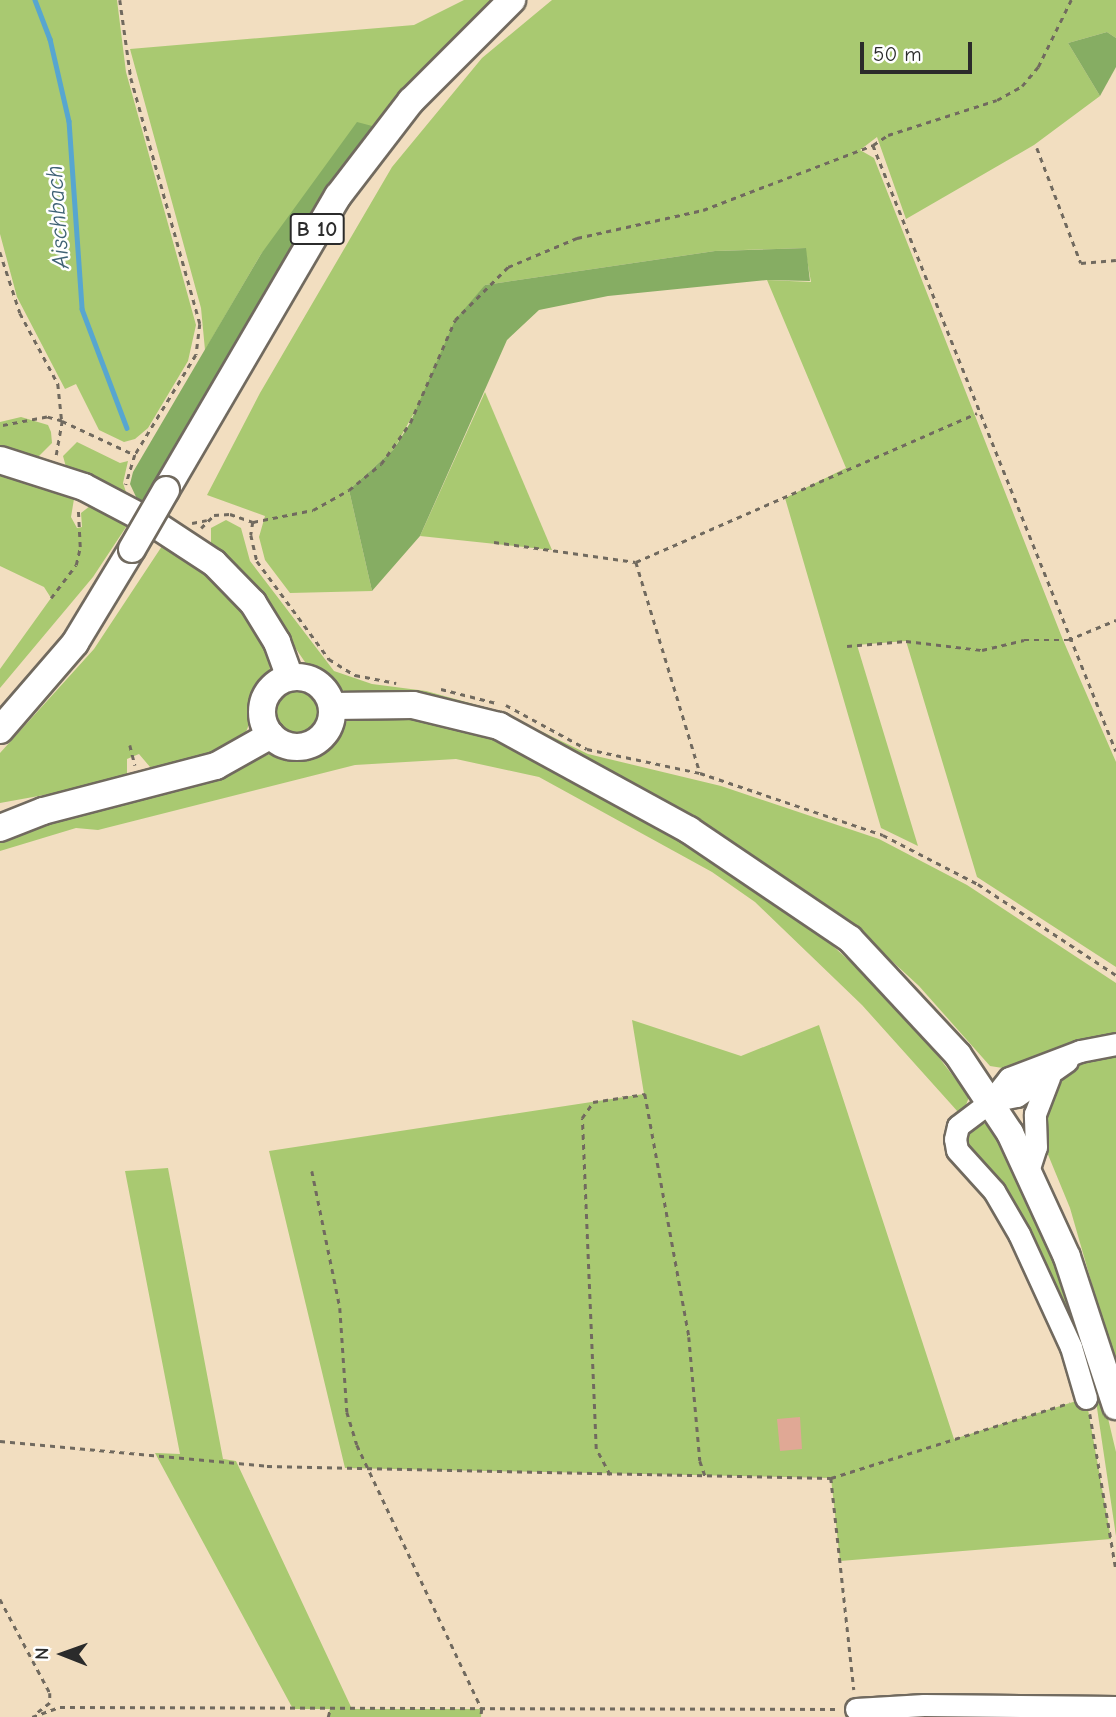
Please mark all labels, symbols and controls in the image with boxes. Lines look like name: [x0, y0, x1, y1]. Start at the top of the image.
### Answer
scale bar: [864, 28, 976, 72]
text: 50 m: [873, 42, 922, 66]
water label: Aischbach: [40, 164, 76, 270]
road number: B 10: [289, 212, 345, 246]
north arrow: [28, 1619, 98, 1689]
text: N: [31, 1647, 53, 1660]

